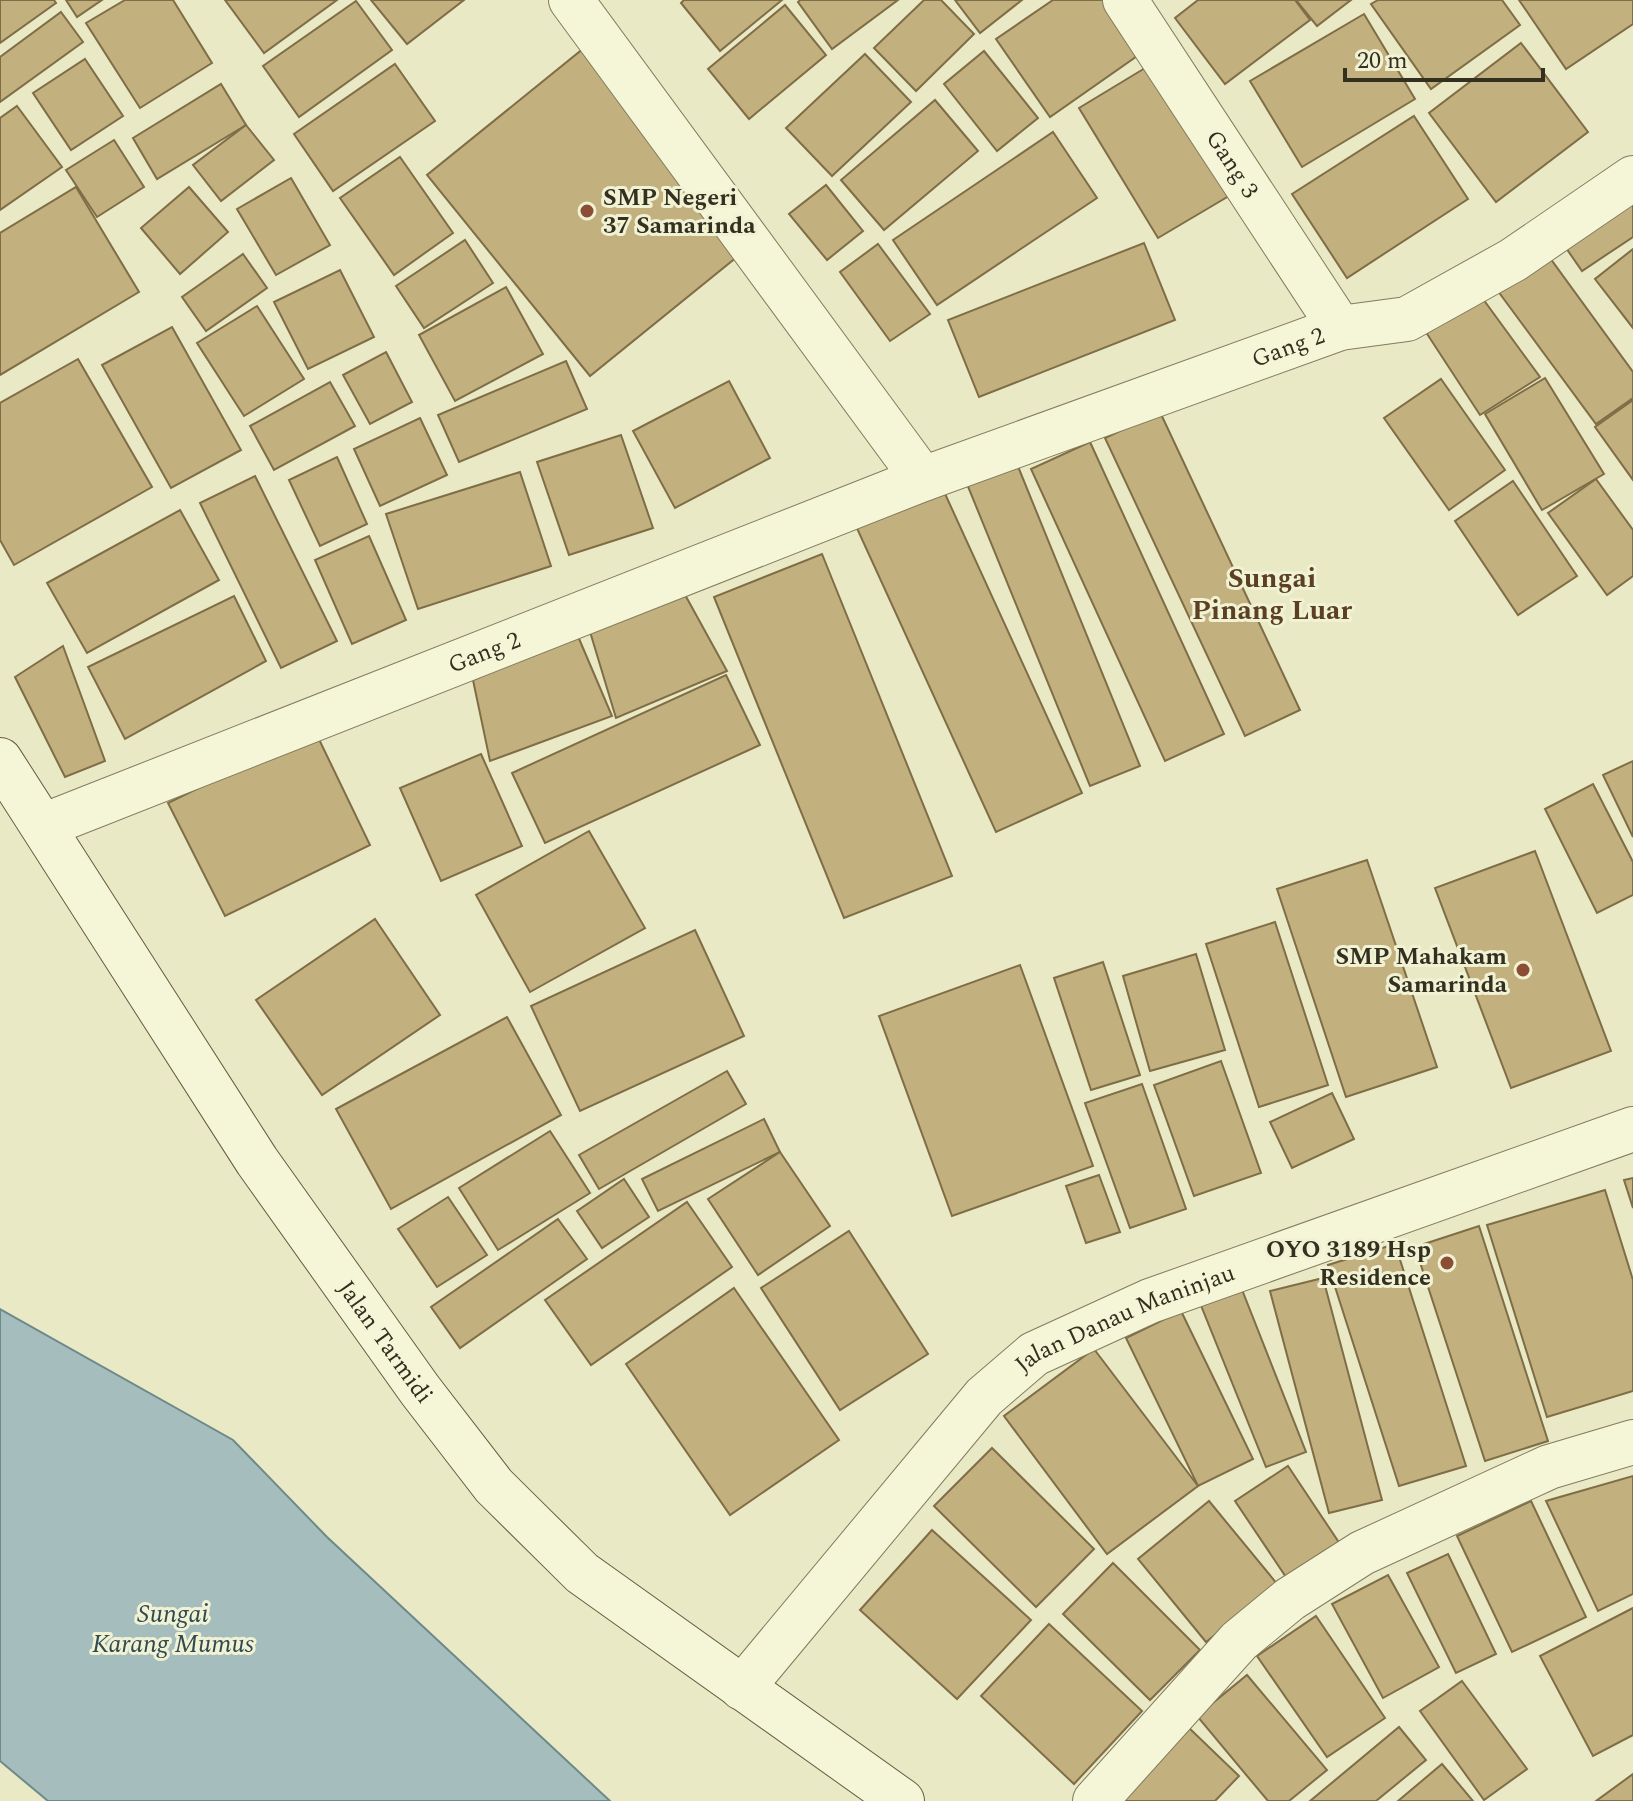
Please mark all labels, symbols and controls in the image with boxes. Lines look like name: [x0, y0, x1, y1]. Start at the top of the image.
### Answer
scale bar: [1345, 32, 1543, 82]
text: 20 m: [1357, 43, 1408, 79]
street label: Gang 3: [1196, 123, 1267, 206]
place label: SMP Negeri 37 Samarinda: [603, 180, 756, 244]
marker: SMP Negeri 37 Samarinda: [578, 202, 596, 220]
street label: Gang 2: [1247, 318, 1330, 378]
district label: Sungai Pinang Luar: [1192, 557, 1352, 632]
street label: Gang 2: [443, 623, 526, 684]
place label: SMP Mahakam Samarinda: [1335, 939, 1508, 1003]
marker: SMP Mahakam Samarinda: [1514, 961, 1532, 979]
place label: OYO 3189 Hsp Residence: [1266, 1232, 1431, 1296]
marker: OYO 3189 Hsp Residence: [1438, 1254, 1456, 1272]
street label: Jalan Danau Maninjau: [1007, 1255, 1240, 1382]
street label: Jalan Tarmidi: [328, 1273, 441, 1412]
water label: Sungai Karang Mumus: [92, 1594, 254, 1664]

